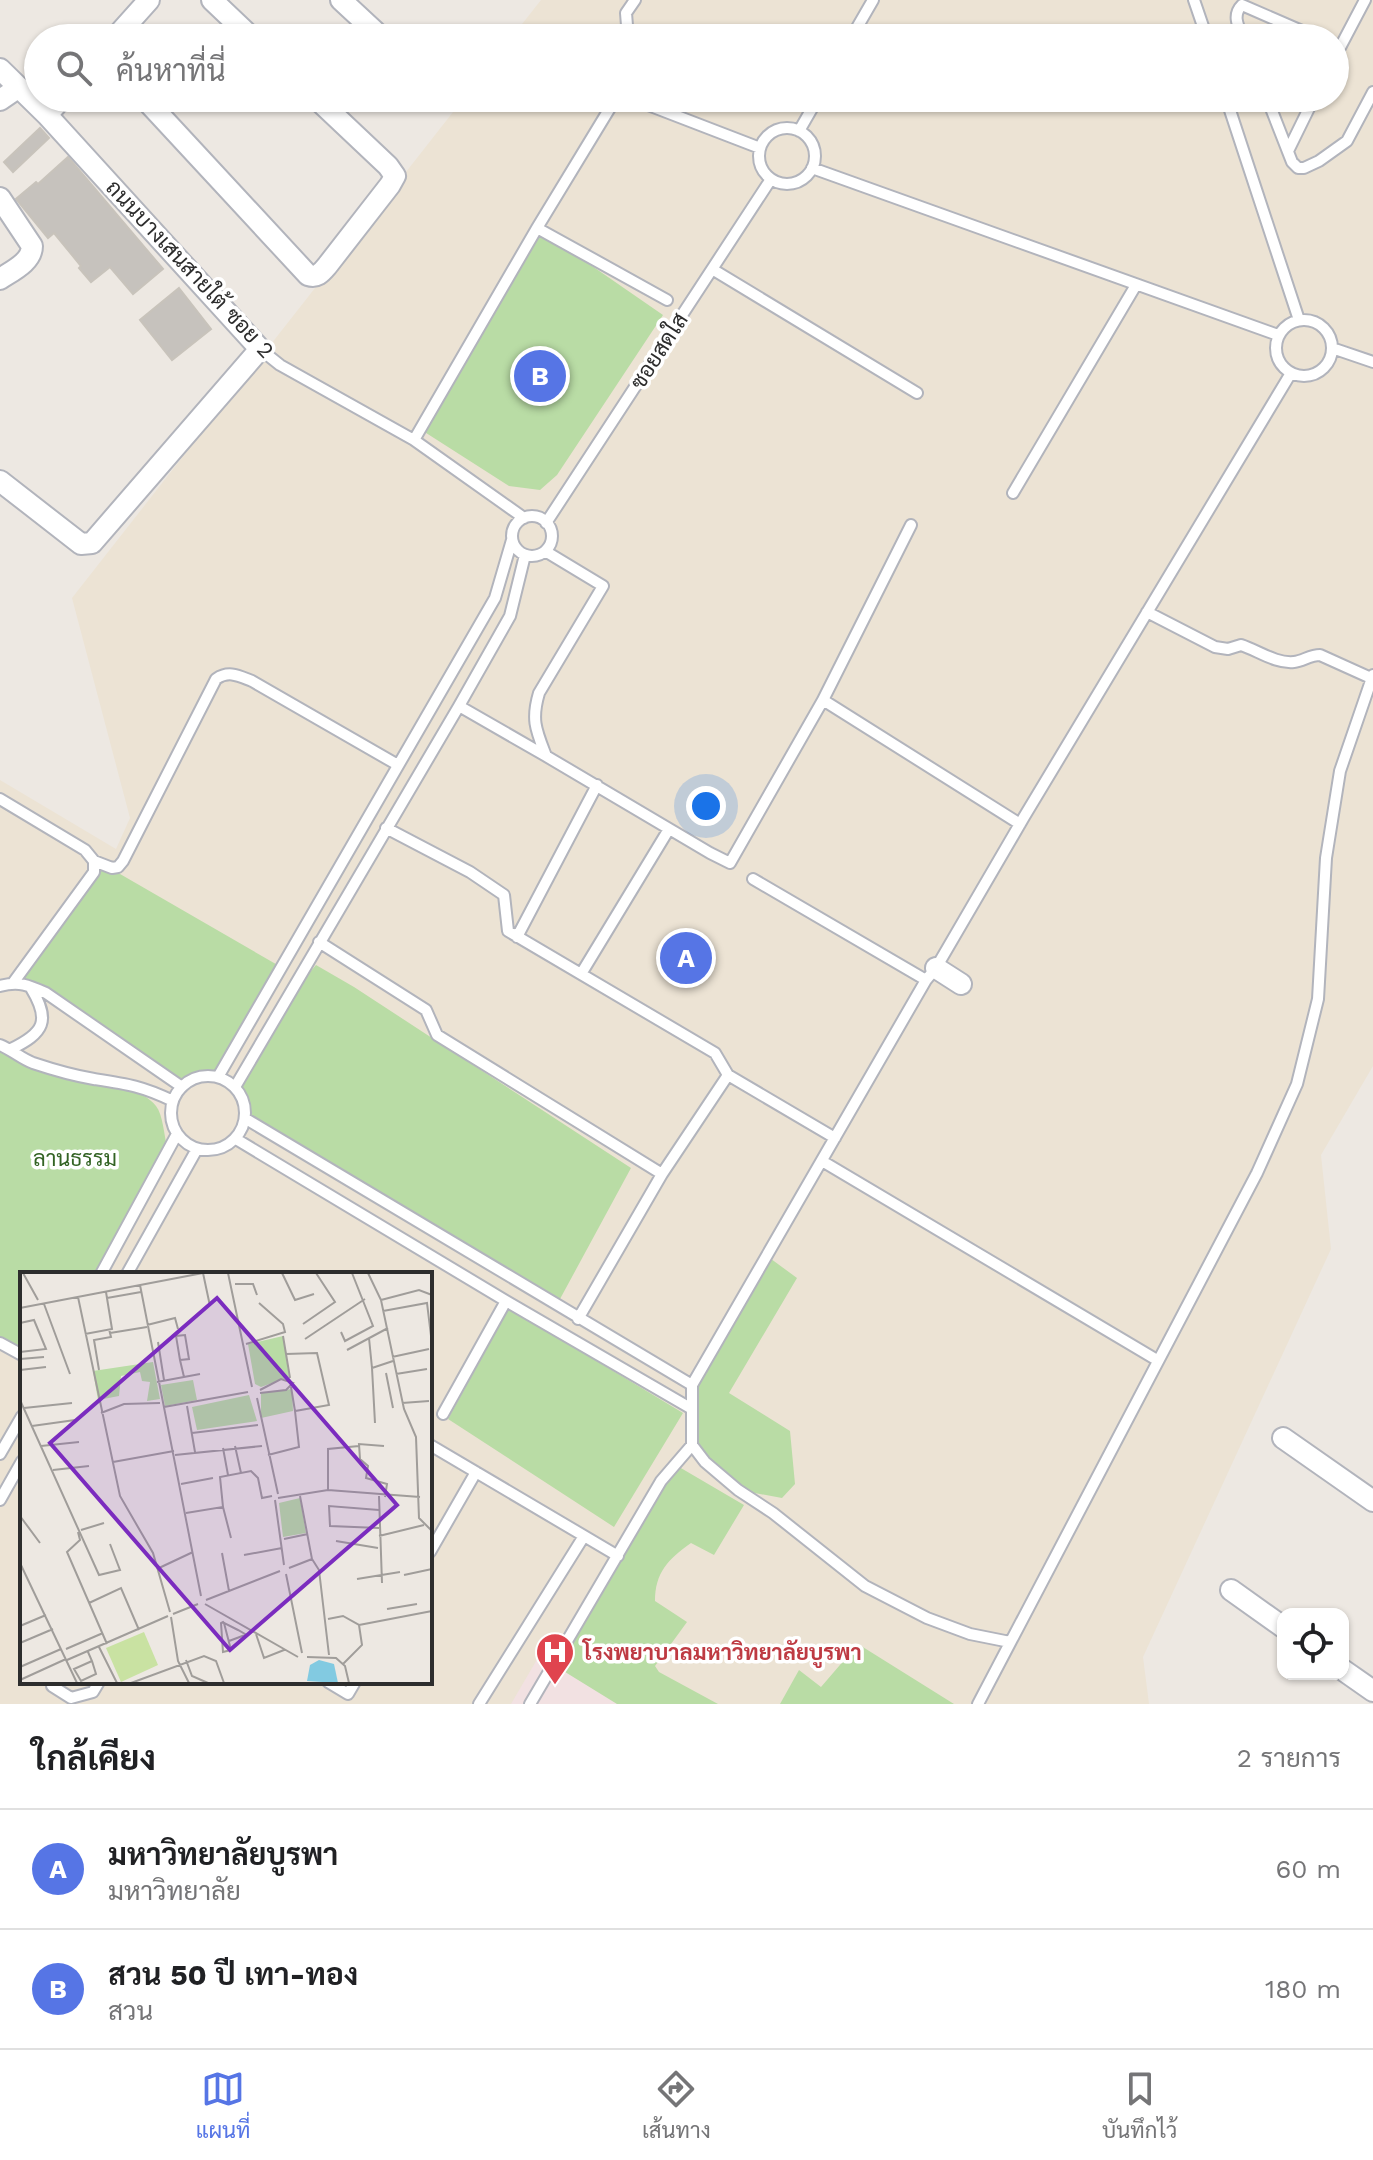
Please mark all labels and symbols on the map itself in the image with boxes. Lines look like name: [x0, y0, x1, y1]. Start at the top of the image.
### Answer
street label: ถนนบางเสนสายใต้ ซอย 2: [101, 174, 280, 363]
street label: ซอยสดใส: [623, 307, 693, 394]
pin: B: [514, 346, 566, 406]
your location: [686, 786, 726, 826]
pin: A: [660, 928, 712, 988]
park label: ลานธรรม: [33, 1146, 117, 1171]
inset map: [20, 1272, 432, 1684]
hospital icon: โรงพยาบาลมหาวิทยาลัยบูรพา: [534, 1631, 576, 1686]
place label: โรงพยาบาลมหาวิทยาลัยบูรพา: [581, 1638, 862, 1668]

